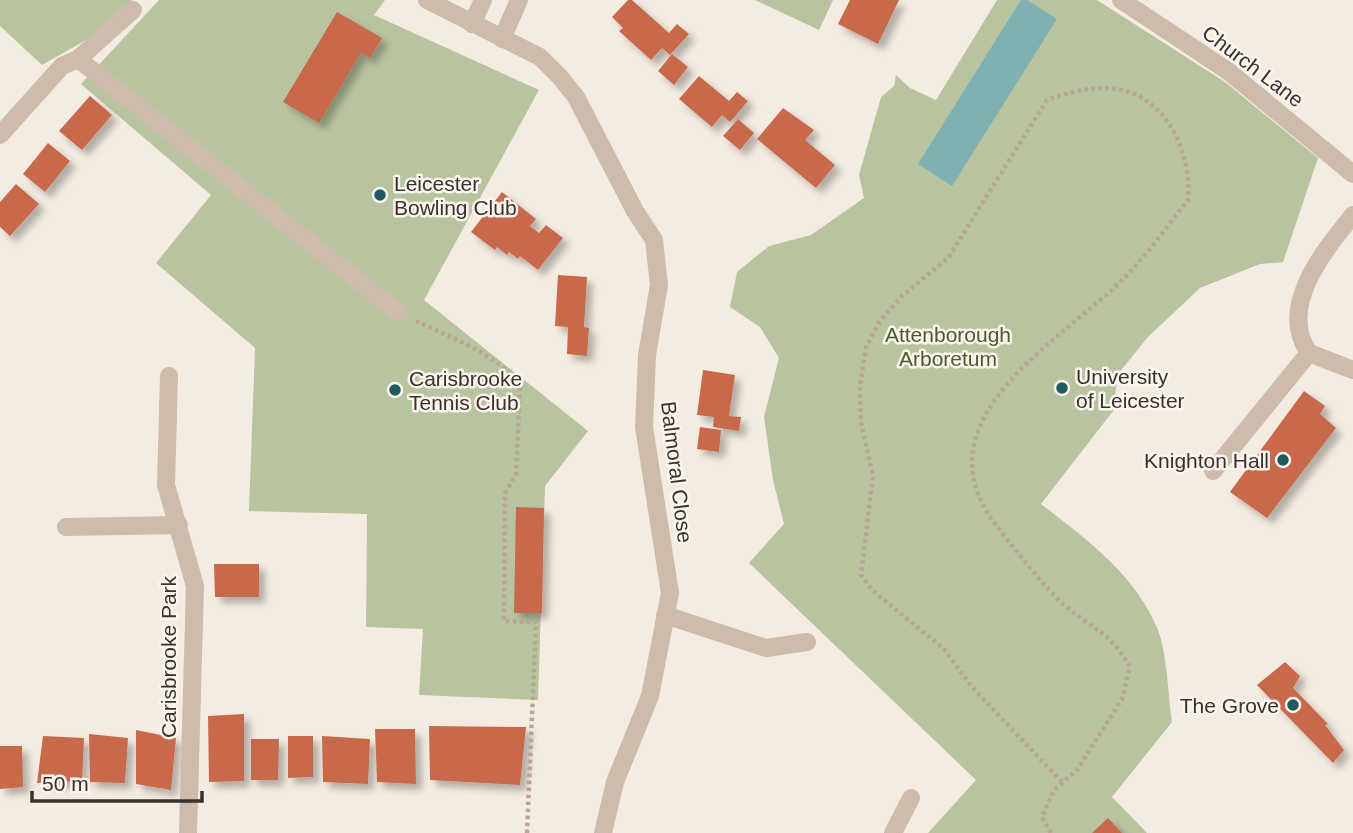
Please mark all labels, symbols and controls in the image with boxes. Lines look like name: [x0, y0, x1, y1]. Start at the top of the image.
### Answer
street label: Church Lane: [1198, 21, 1308, 111]
place label: Leicester Bowling Club: [394, 172, 517, 219]
marker: Leicester Bowling Club: [372, 187, 388, 203]
park label: Attenborough Arboretum: [885, 323, 1011, 370]
place label: University of Leicester: [1076, 365, 1185, 412]
place label: Carisbrooke Tennis Club: [409, 367, 522, 414]
marker: University of Leicester: [1054, 380, 1070, 396]
marker: Carisbrooke Tennis Club: [387, 382, 403, 398]
street label: Balmoral Close: [657, 400, 697, 544]
place label: Knighton Hall: [1144, 449, 1269, 472]
marker: Knighton Hall: [1275, 452, 1291, 468]
street label: Carisbrooke Park: [157, 575, 180, 738]
place label: The Grove: [1180, 694, 1279, 717]
marker: The Grove: [1285, 697, 1301, 713]
scale bar: [32, 760, 201, 804]
text: 50 m: [42, 772, 89, 795]

